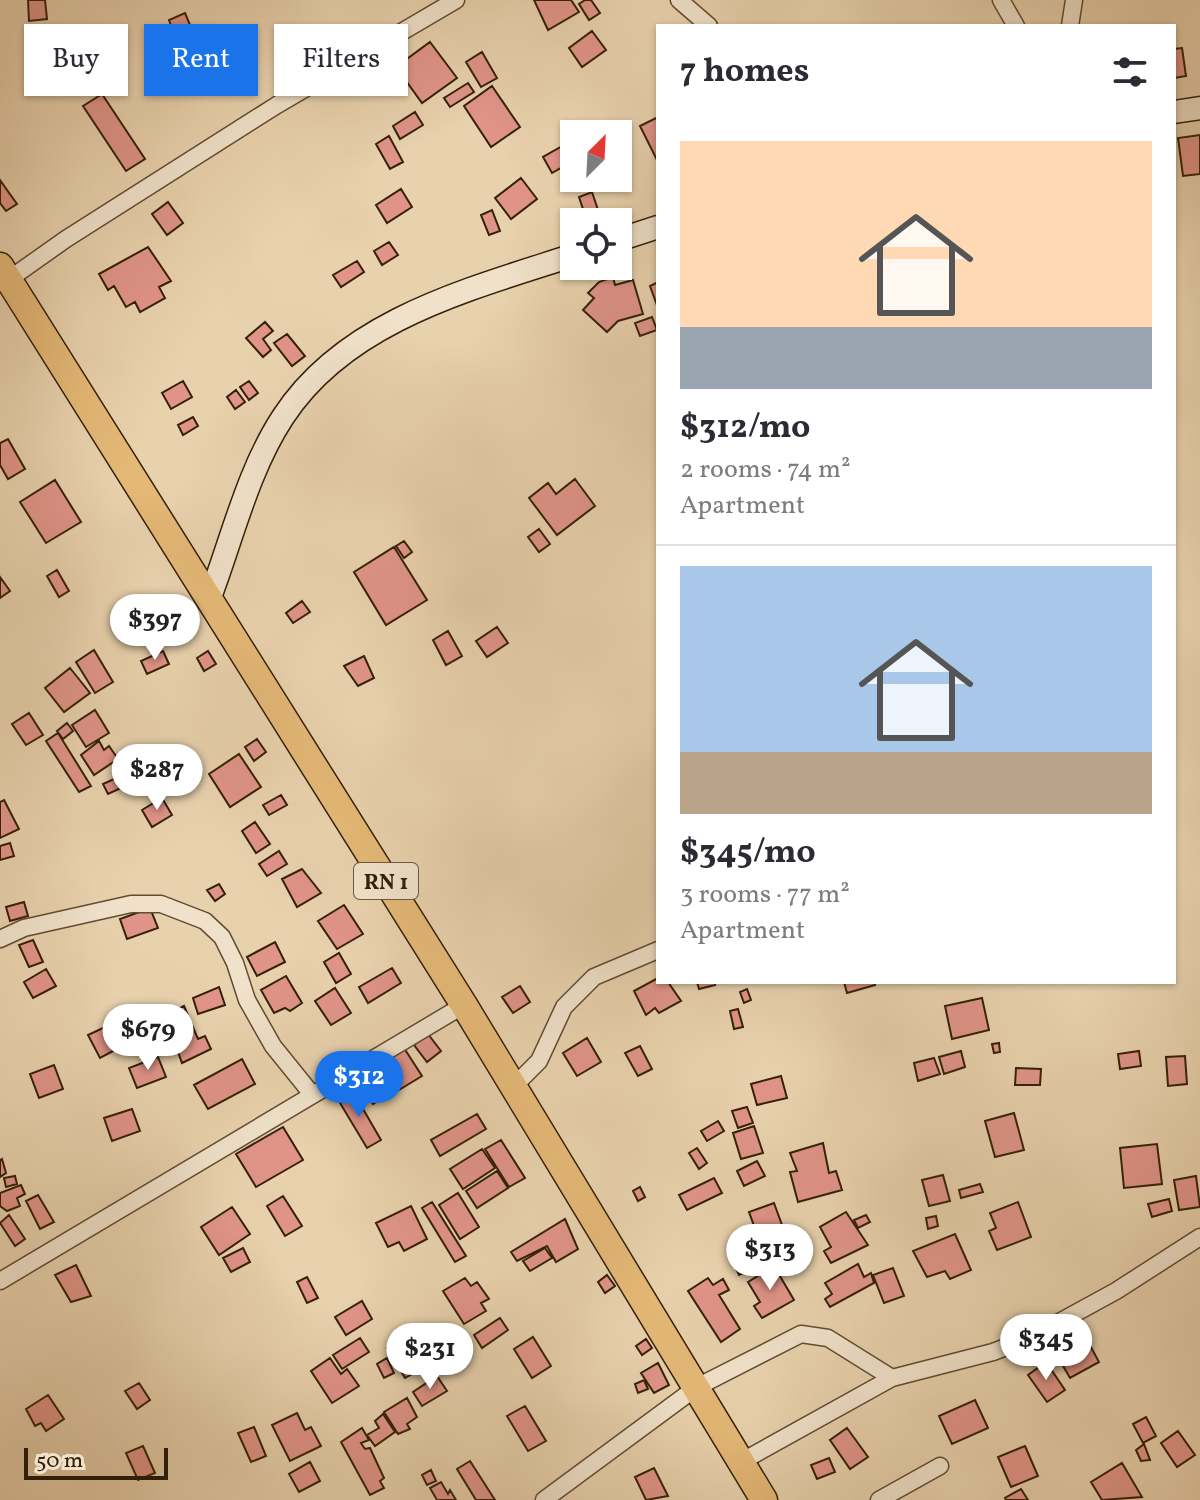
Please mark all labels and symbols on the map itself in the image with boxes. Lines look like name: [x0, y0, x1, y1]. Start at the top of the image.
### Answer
north arrow: [560, 120, 632, 192]
pin: $397: [108, 594, 202, 662]
pin: $287: [110, 744, 204, 812]
road number: RN 1: [354, 863, 418, 899]
pin: $679: [101, 1004, 195, 1072]
pin: $312: [312, 1051, 406, 1119]
pin: $313: [723, 1224, 817, 1292]
pin: $345: [999, 1314, 1093, 1382]
pin: $231: [383, 1323, 477, 1391]
scale bar: [24, 1444, 168, 1480]

